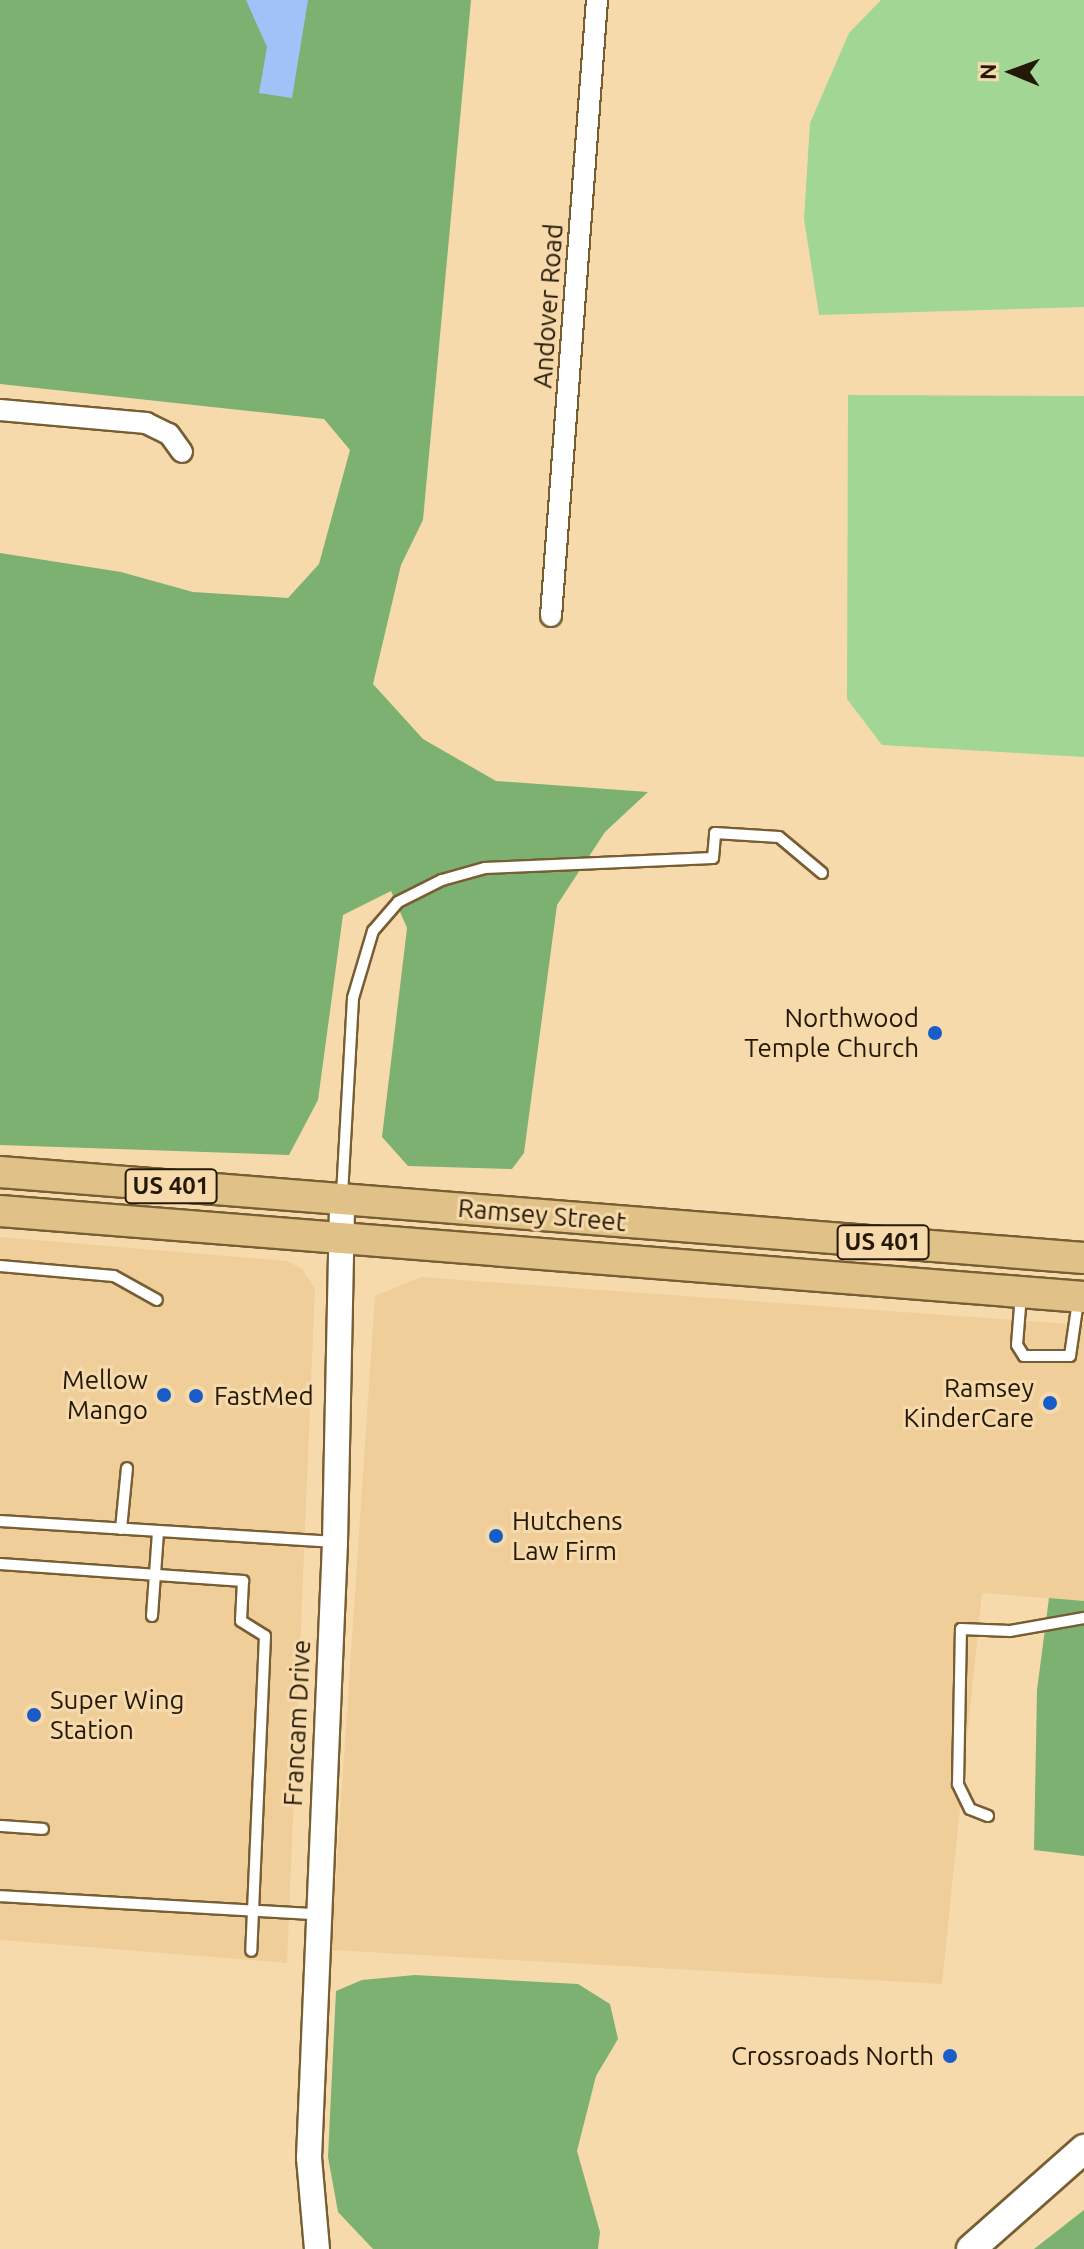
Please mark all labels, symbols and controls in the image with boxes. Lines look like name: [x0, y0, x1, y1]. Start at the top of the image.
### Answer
north arrow: [972, 32, 1052, 112]
text: N: [975, 63, 1000, 80]
street label: Andover Road: [527, 223, 569, 389]
place label: Northwood Temple Church: [744, 1002, 919, 1064]
marker: Northwood Temple Church: [926, 1024, 944, 1042]
road number: US 401: [123, 1166, 219, 1206]
street label: Ramsey Street: [457, 1192, 627, 1238]
road number: US 401: [835, 1222, 931, 1262]
place label: Mellow Mango: [62, 1364, 148, 1426]
place label: Ramsey KinderCare: [904, 1372, 1034, 1434]
place label: FastMed: [214, 1380, 314, 1412]
marker: FastMed: [185, 1385, 207, 1407]
marker: Mellow Mango: [155, 1386, 173, 1404]
marker: Ramsey KinderCare: [1041, 1394, 1059, 1412]
place label: Hutchens Law Firm: [512, 1505, 623, 1566]
marker: Hutchens Law Firm: [487, 1527, 505, 1545]
street label: Francam Drive: [277, 1639, 317, 1807]
place label: Super Wing Station: [50, 1684, 185, 1746]
marker: Super Wing Station: [25, 1706, 43, 1724]
place label: Crossroads North: [731, 2040, 934, 2072]
marker: Crossroads North: [941, 2047, 959, 2065]

